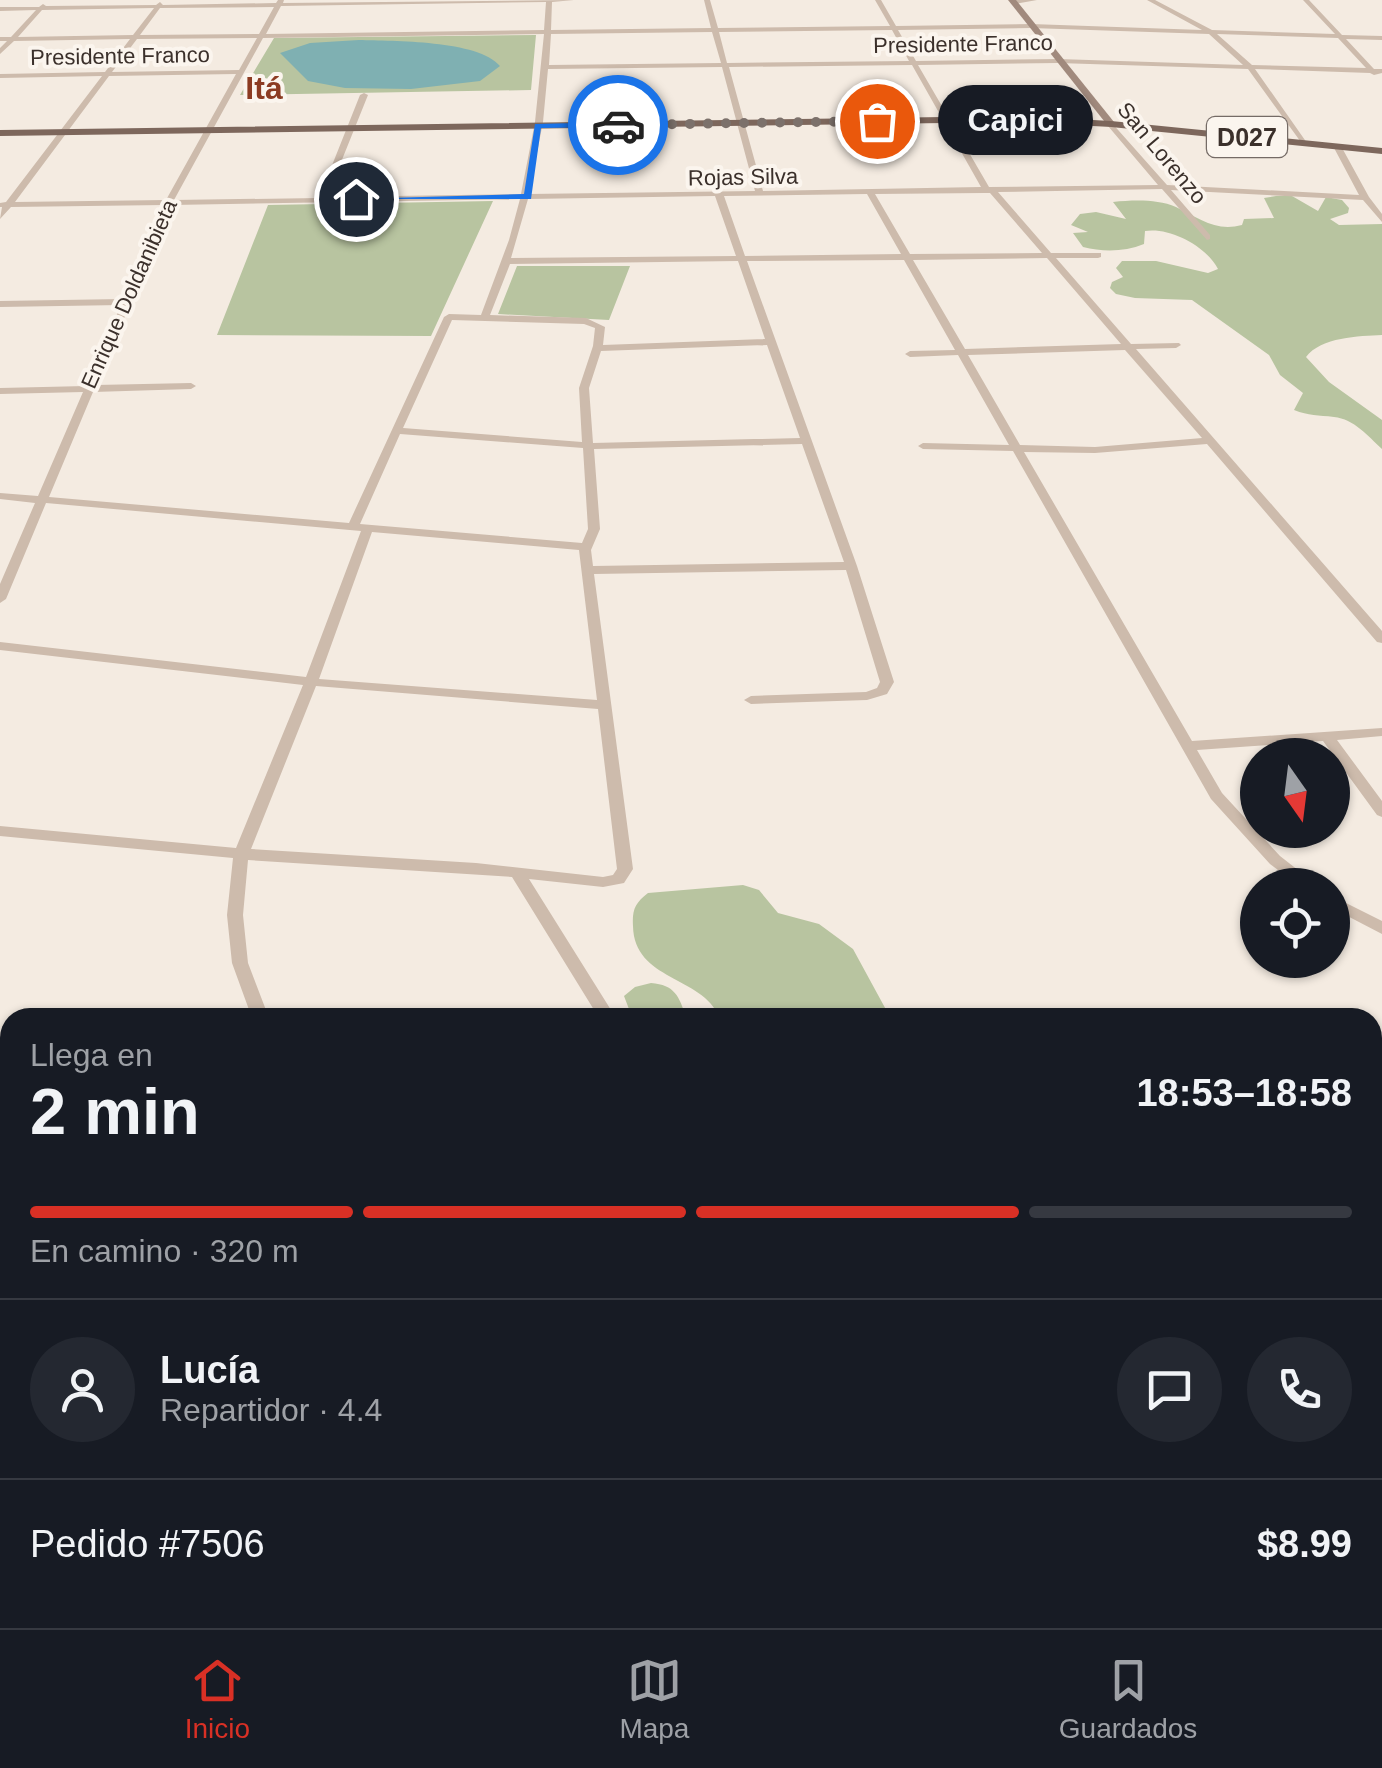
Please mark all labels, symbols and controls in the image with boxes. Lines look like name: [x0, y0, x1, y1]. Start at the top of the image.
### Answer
street label: Presidente Franco: [873, 30, 1053, 58]
street label: Presidente Franco: [30, 42, 210, 70]
district label: Itá: [245, 70, 283, 106]
courier: [568, 75, 668, 175]
pin: [835, 79, 920, 164]
callout: Capici: [937, 86, 1092, 156]
icon: bag: [850, 94, 905, 149]
street label: San Lorenzo: [1112, 97, 1212, 209]
icon: car: [591, 98, 646, 153]
text: Capici: [967, 102, 1064, 138]
road number: D027: [1207, 117, 1287, 157]
pin: [314, 157, 399, 242]
street label: Rojas Silva: [688, 164, 799, 190]
icon: home: [329, 172, 384, 227]
street label: Enrique Doldanibieta: [76, 195, 182, 392]
north arrow: [1240, 738, 1350, 848]
map controls: [1240, 738, 1350, 978]
button: locate: [1240, 868, 1350, 978]
text: Llega en: [30, 1037, 153, 1073]
text: 18:53–18:58: [1136, 1072, 1352, 1114]
text: 2 min: [30, 1075, 200, 1148]
text: En camino · 320 m: [30, 1233, 299, 1269]
button: person: [30, 1337, 135, 1442]
button: chat: [1117, 1337, 1222, 1442]
button: phone: [1247, 1337, 1352, 1442]
text: Lucía: [160, 1349, 259, 1391]
text: Repartidor · 4.4: [160, 1392, 382, 1428]
text: Pedido #7506: [30, 1523, 265, 1565]
text: $8.99: [1257, 1523, 1352, 1565]
tab: Inicio: [185, 1653, 250, 1745]
tab: Mapa: [619, 1653, 689, 1745]
tab: Guardados: [1059, 1653, 1197, 1745]

